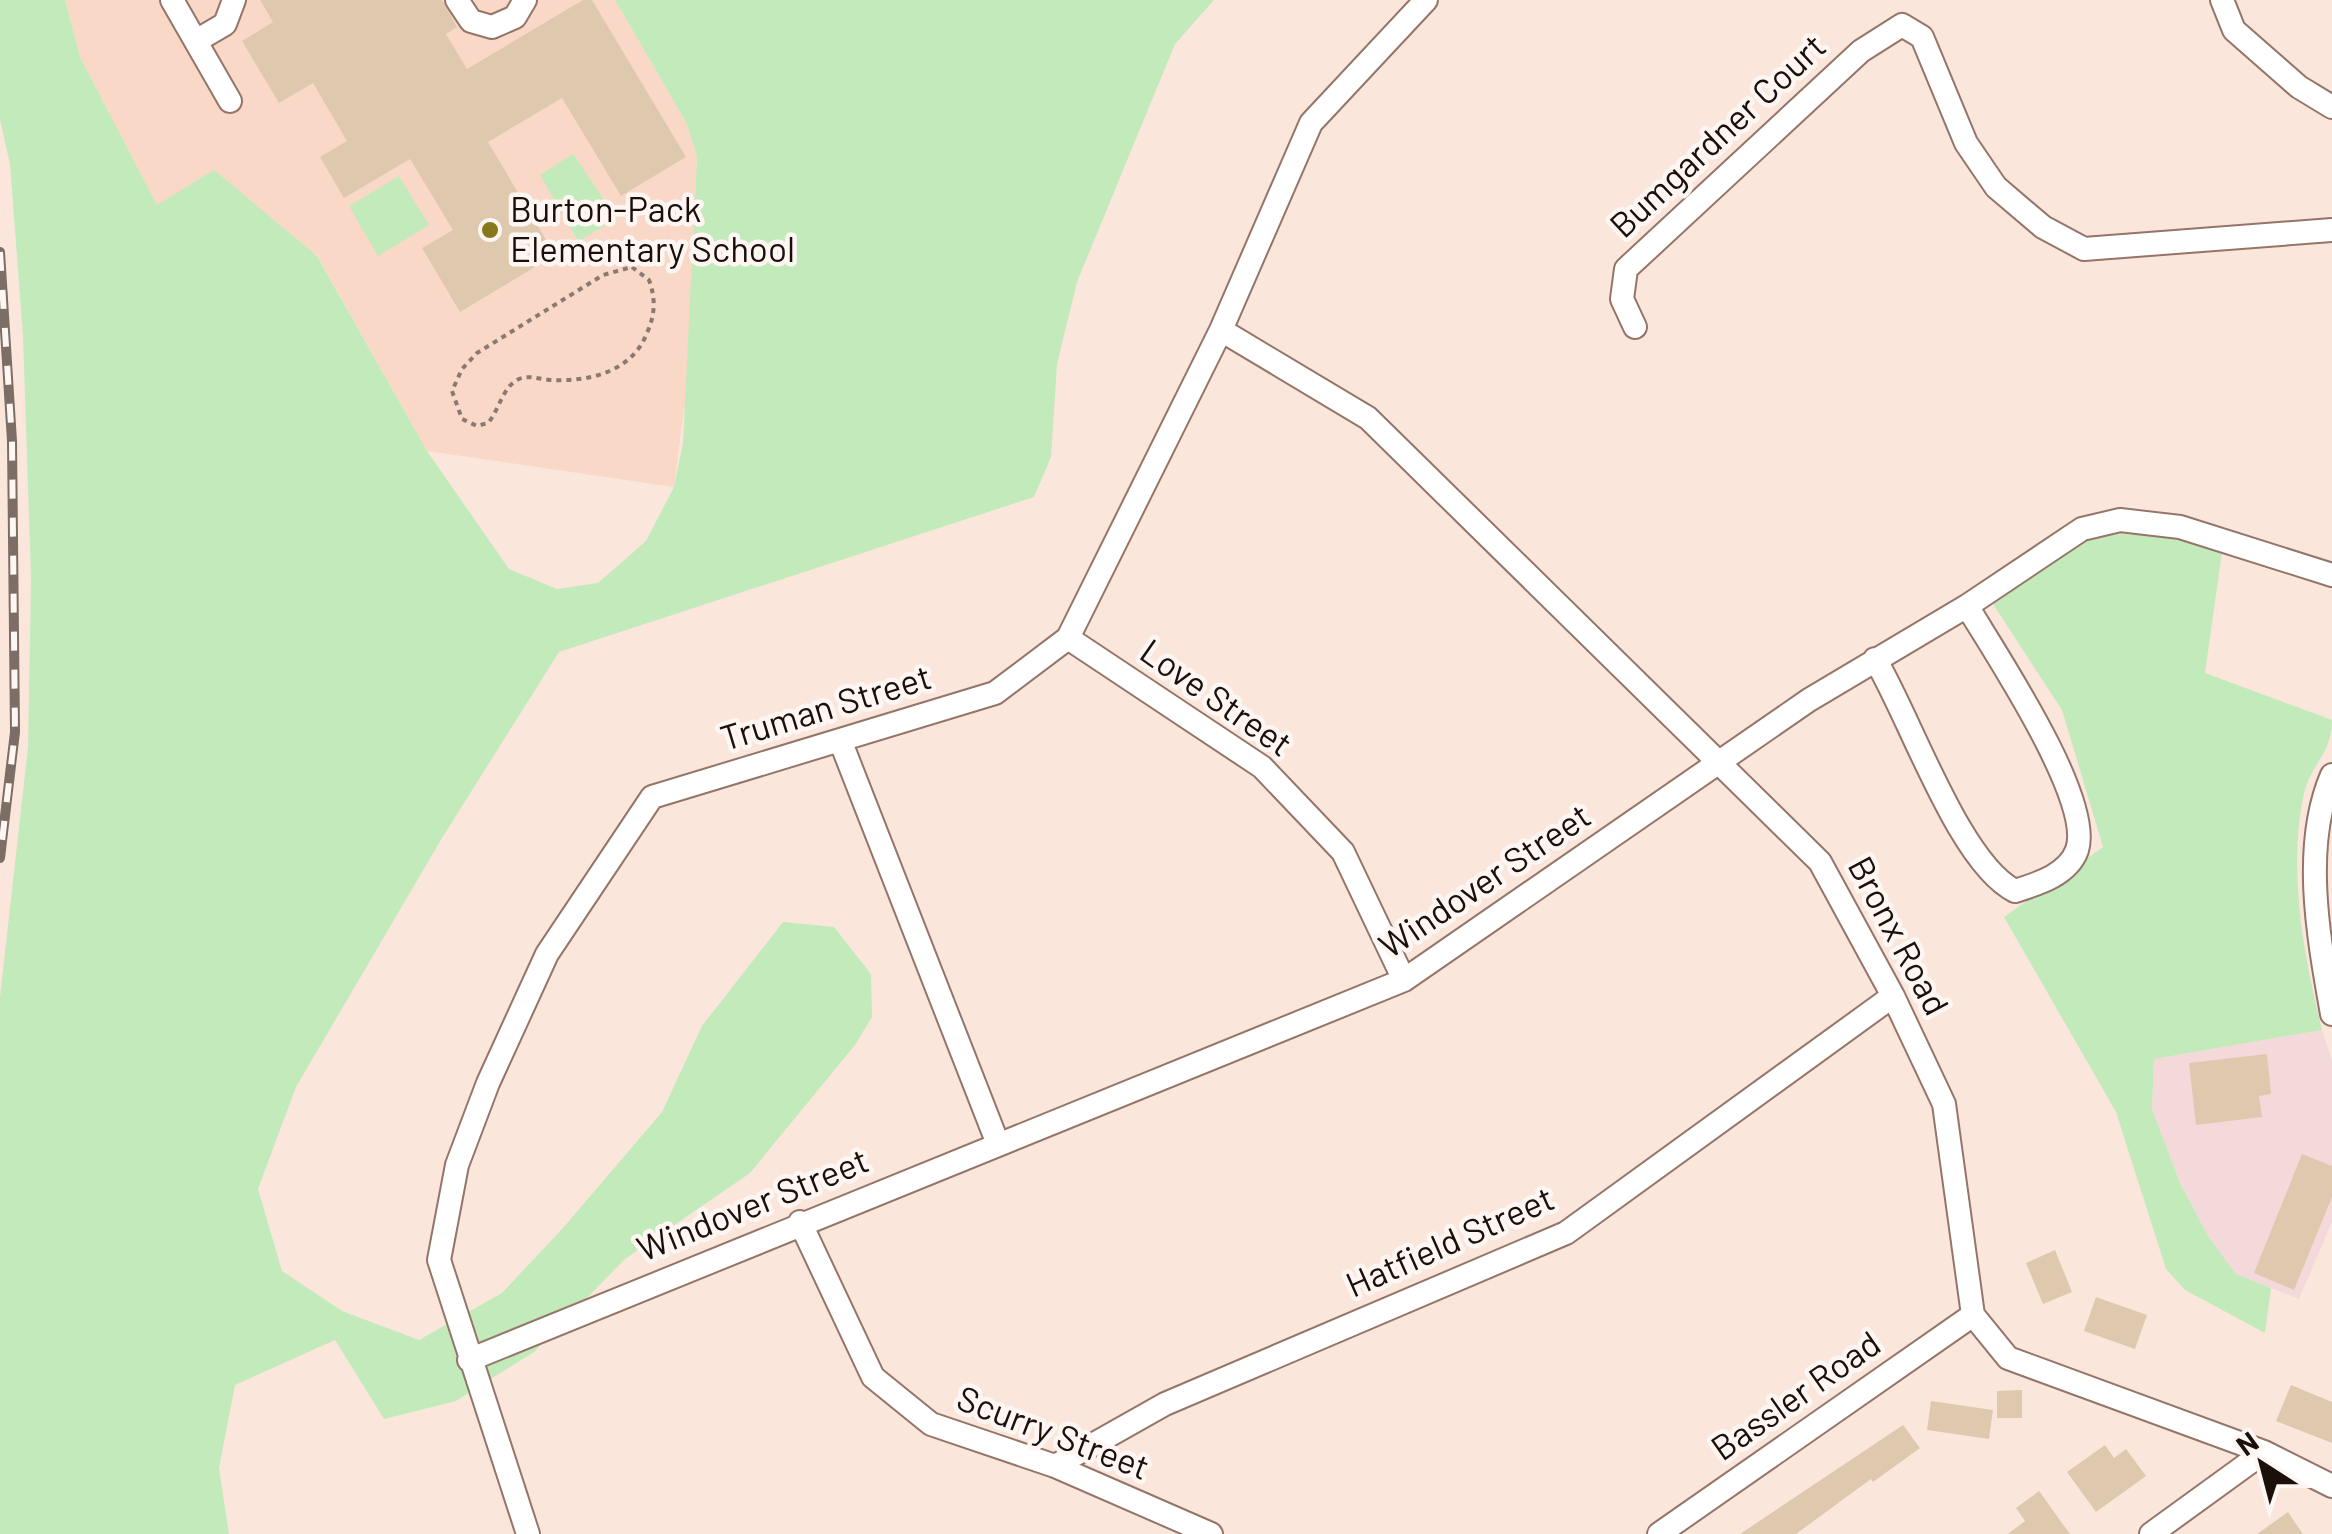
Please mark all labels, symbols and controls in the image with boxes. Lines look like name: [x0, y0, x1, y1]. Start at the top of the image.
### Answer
street label: Bumgardner Court: [1600, 24, 1833, 245]
place label: Burton-Pack Elementary School: [510, 187, 795, 269]
marker: Burton-Pack Elementary School: [479, 219, 501, 241]
street label: Love Street: [1133, 629, 1301, 764]
street label: Truman Street: [715, 654, 936, 758]
street label: Windover Street: [1370, 793, 1597, 965]
street label: Bronx Road: [1840, 849, 1959, 1022]
street label: Windover Street: [630, 1138, 874, 1269]
street label: Hatfield Street: [1339, 1176, 1560, 1305]
street label: Bassler Road: [1702, 1321, 1887, 1468]
street label: Scurry Street: [952, 1375, 1156, 1487]
north arrow: [2212, 1414, 2312, 1514]
text: N: [2229, 1424, 2264, 1462]

